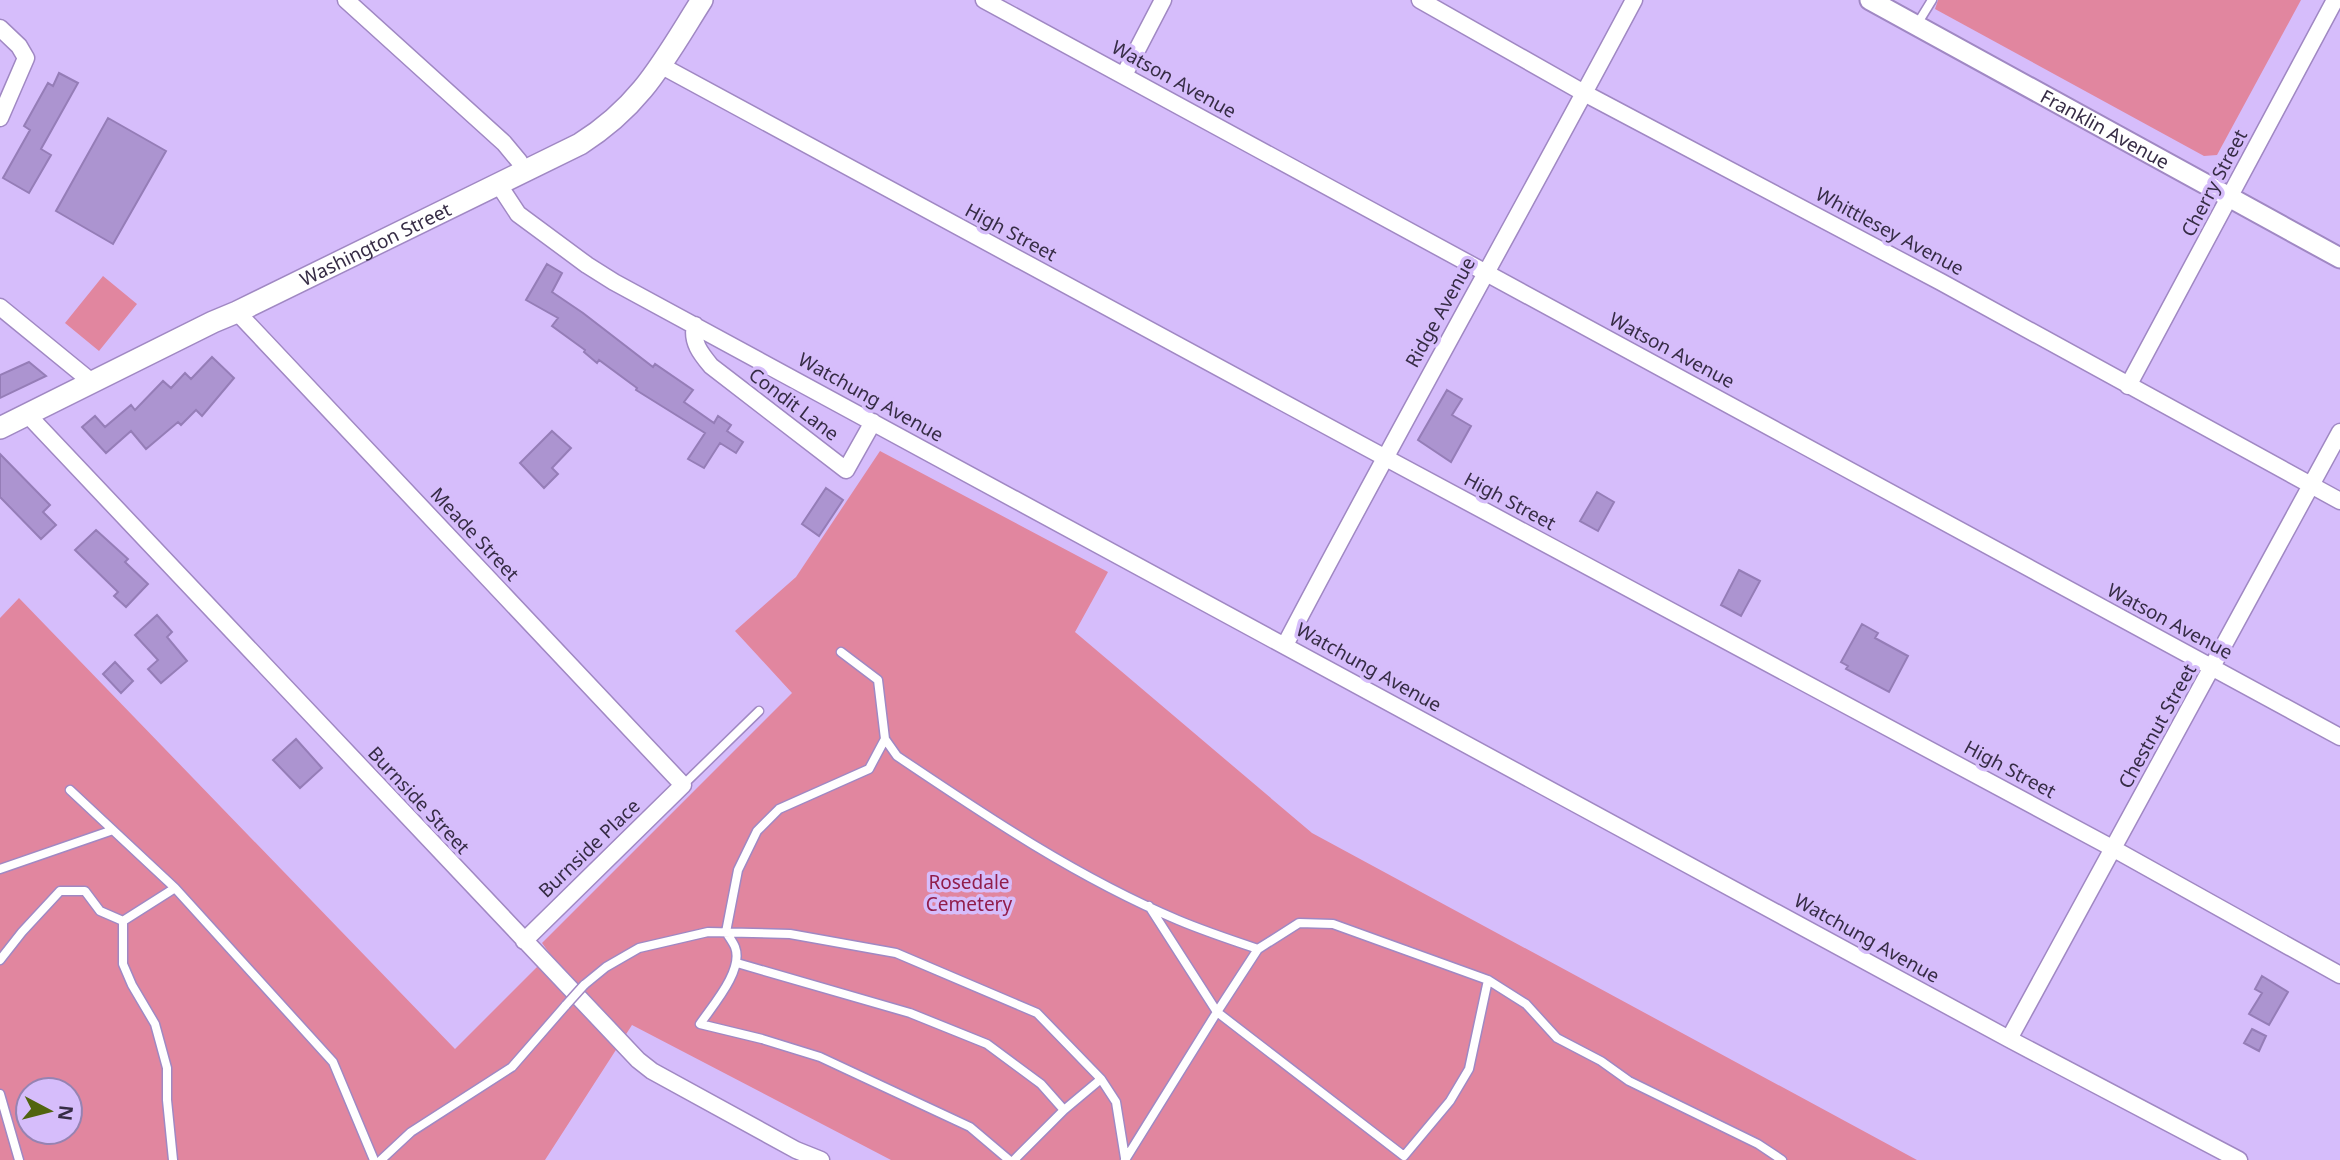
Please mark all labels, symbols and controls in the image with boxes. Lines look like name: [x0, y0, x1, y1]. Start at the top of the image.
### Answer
street label: Watson Avenue: [1107, 34, 1241, 124]
street label: Franklin Avenue: [2036, 83, 2174, 175]
street label: Cherry Street: [2175, 125, 2253, 241]
street label: Whittlesey Avenue: [1811, 181, 1969, 281]
street label: Washington Street: [295, 196, 455, 292]
street label: High Street: [961, 197, 1062, 267]
street label: Ridge Avenue: [1399, 252, 1481, 372]
street label: Watson Avenue: [1605, 306, 1739, 394]
street label: Watchung Avenue: [794, 346, 948, 448]
street label: Condit Lane: [744, 362, 844, 446]
street label: High Street: [1460, 466, 1561, 536]
street label: Meade Street: [425, 482, 525, 586]
street label: Watson Avenue: [2103, 577, 2237, 665]
street label: Watchung Avenue: [1292, 616, 1446, 718]
street label: Chestnut Street: [2112, 659, 2202, 793]
street label: High Street: [1960, 734, 2061, 804]
street label: Burnside Street: [362, 741, 476, 859]
street label: Burnside Place: [533, 793, 645, 903]
park label: Rosedale Cemetery: [926, 869, 1012, 917]
street label: Watchung Avenue: [1790, 887, 1944, 989]
north arrow: [14, 1076, 84, 1146]
text: N: [52, 1104, 80, 1122]

